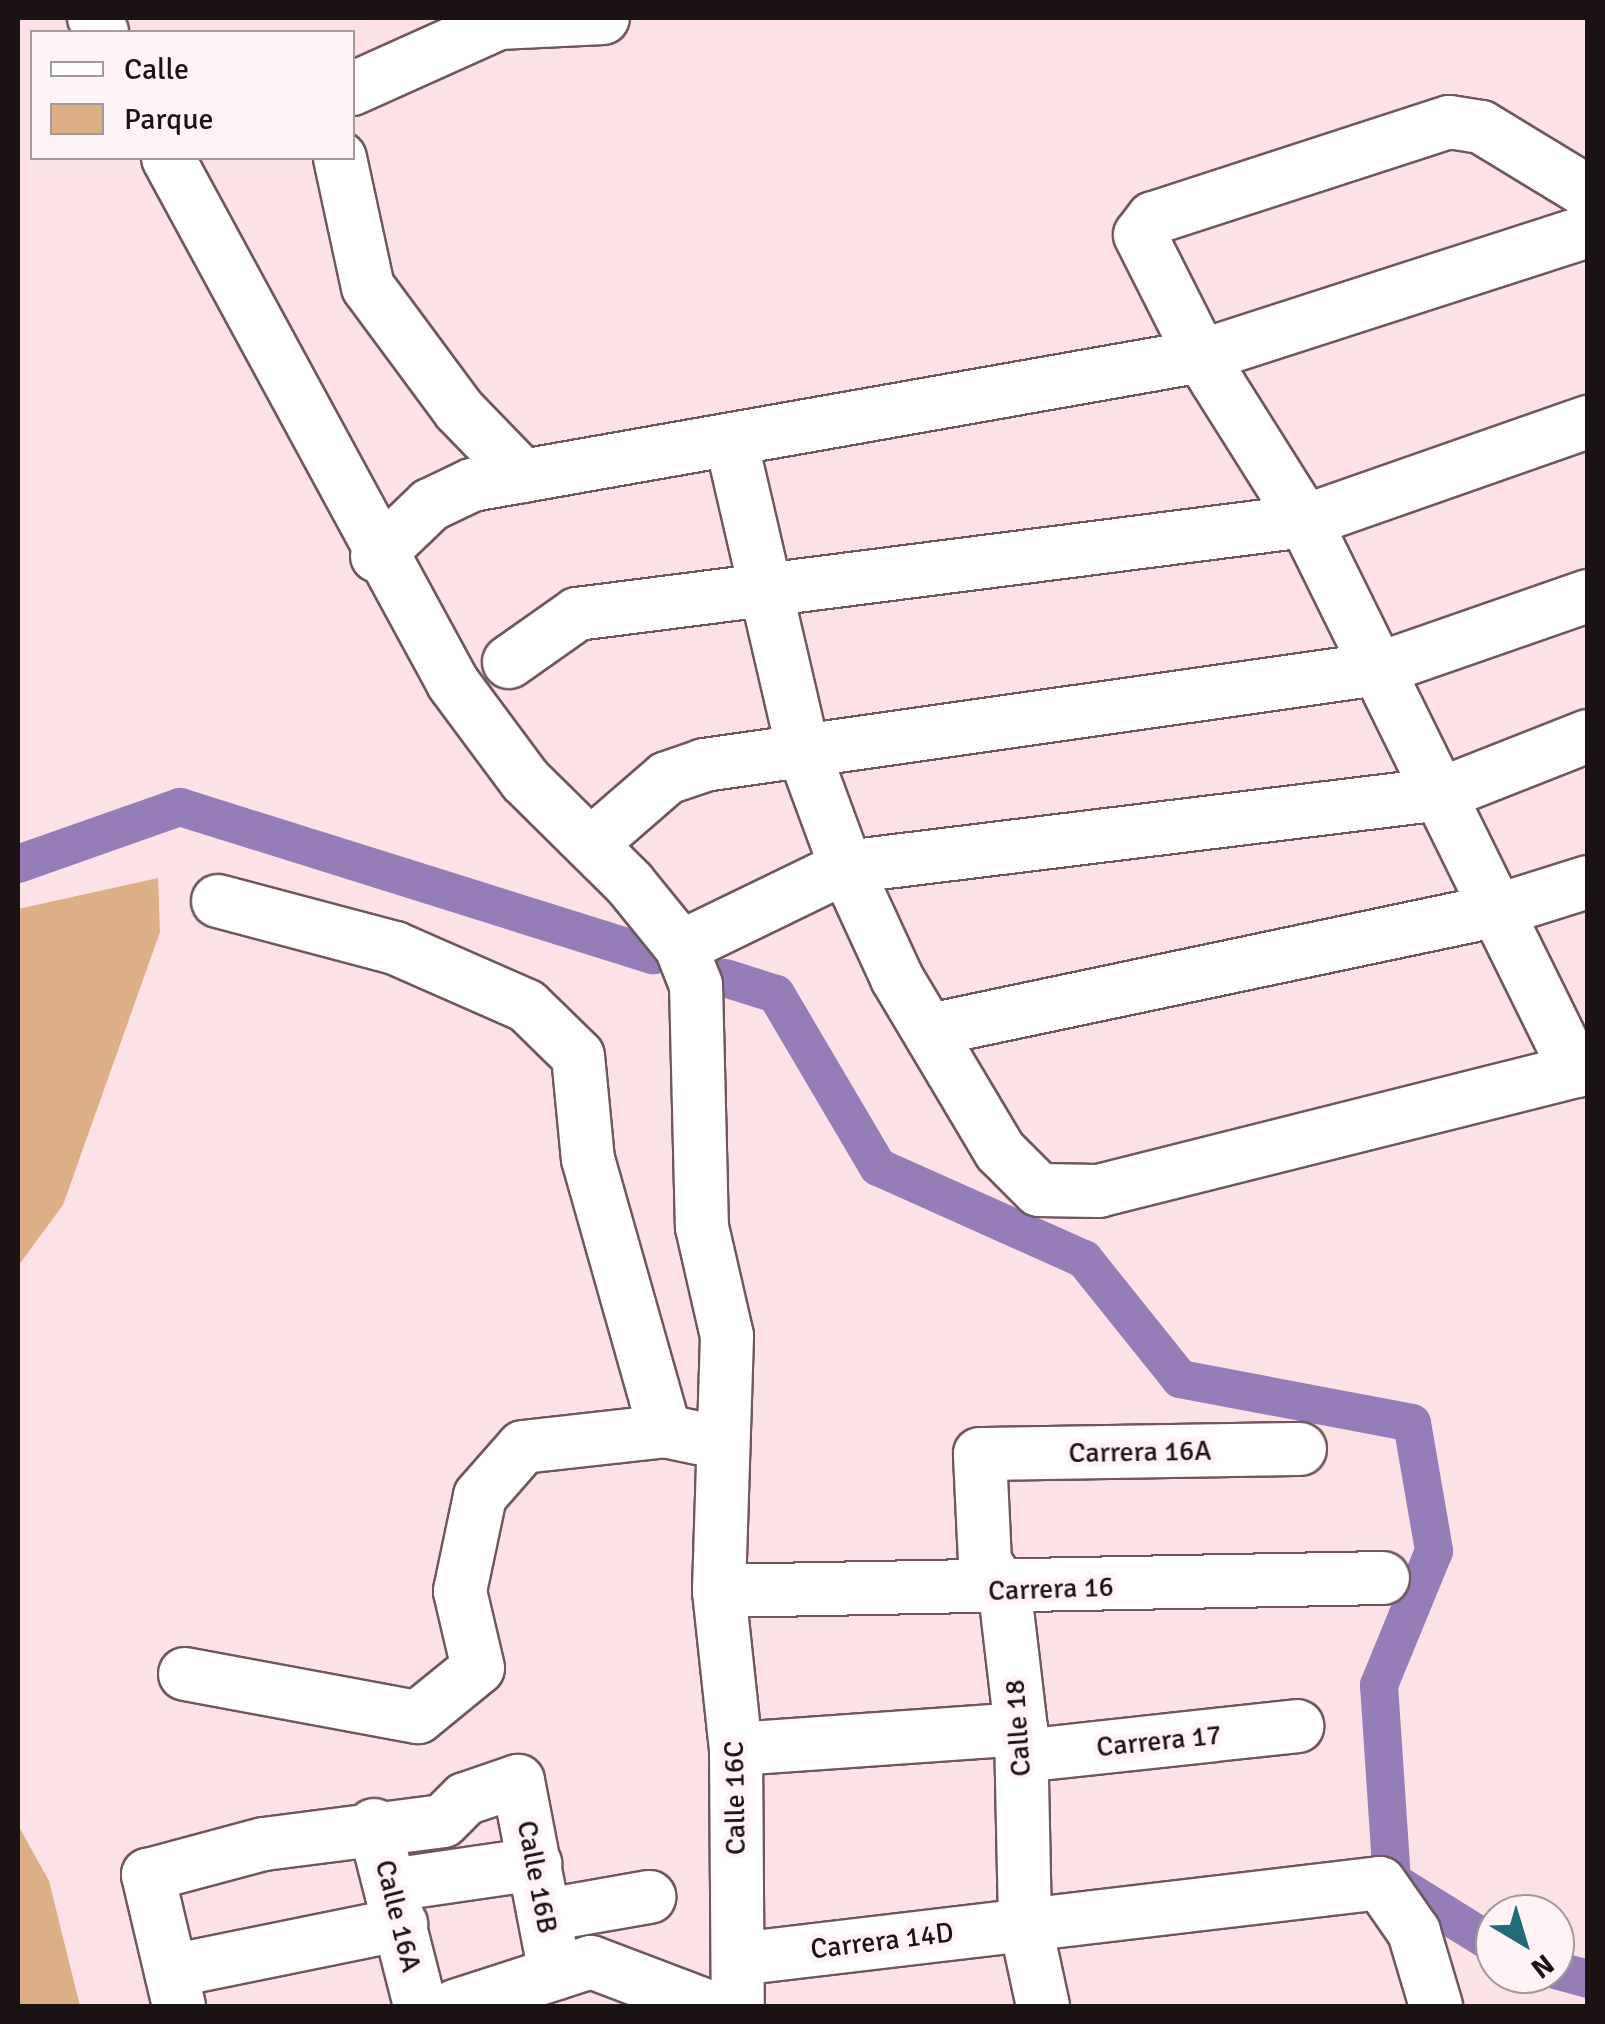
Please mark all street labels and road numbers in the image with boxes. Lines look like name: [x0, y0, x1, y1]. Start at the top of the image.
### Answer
street label: Carrera 16A: [1068, 1434, 1212, 1470]
street label: Carrera 16: [988, 1570, 1114, 1608]
street label: Calle 18: [998, 1678, 1038, 1778]
street label: Carrera 17: [1095, 1718, 1223, 1764]
street label: Calle 16C: [717, 1741, 753, 1855]
street label: Calle 16B: [510, 1818, 564, 1936]
street label: Calle 16A: [368, 1856, 428, 1976]
street label: Carrera 14D: [809, 1916, 955, 1966]

